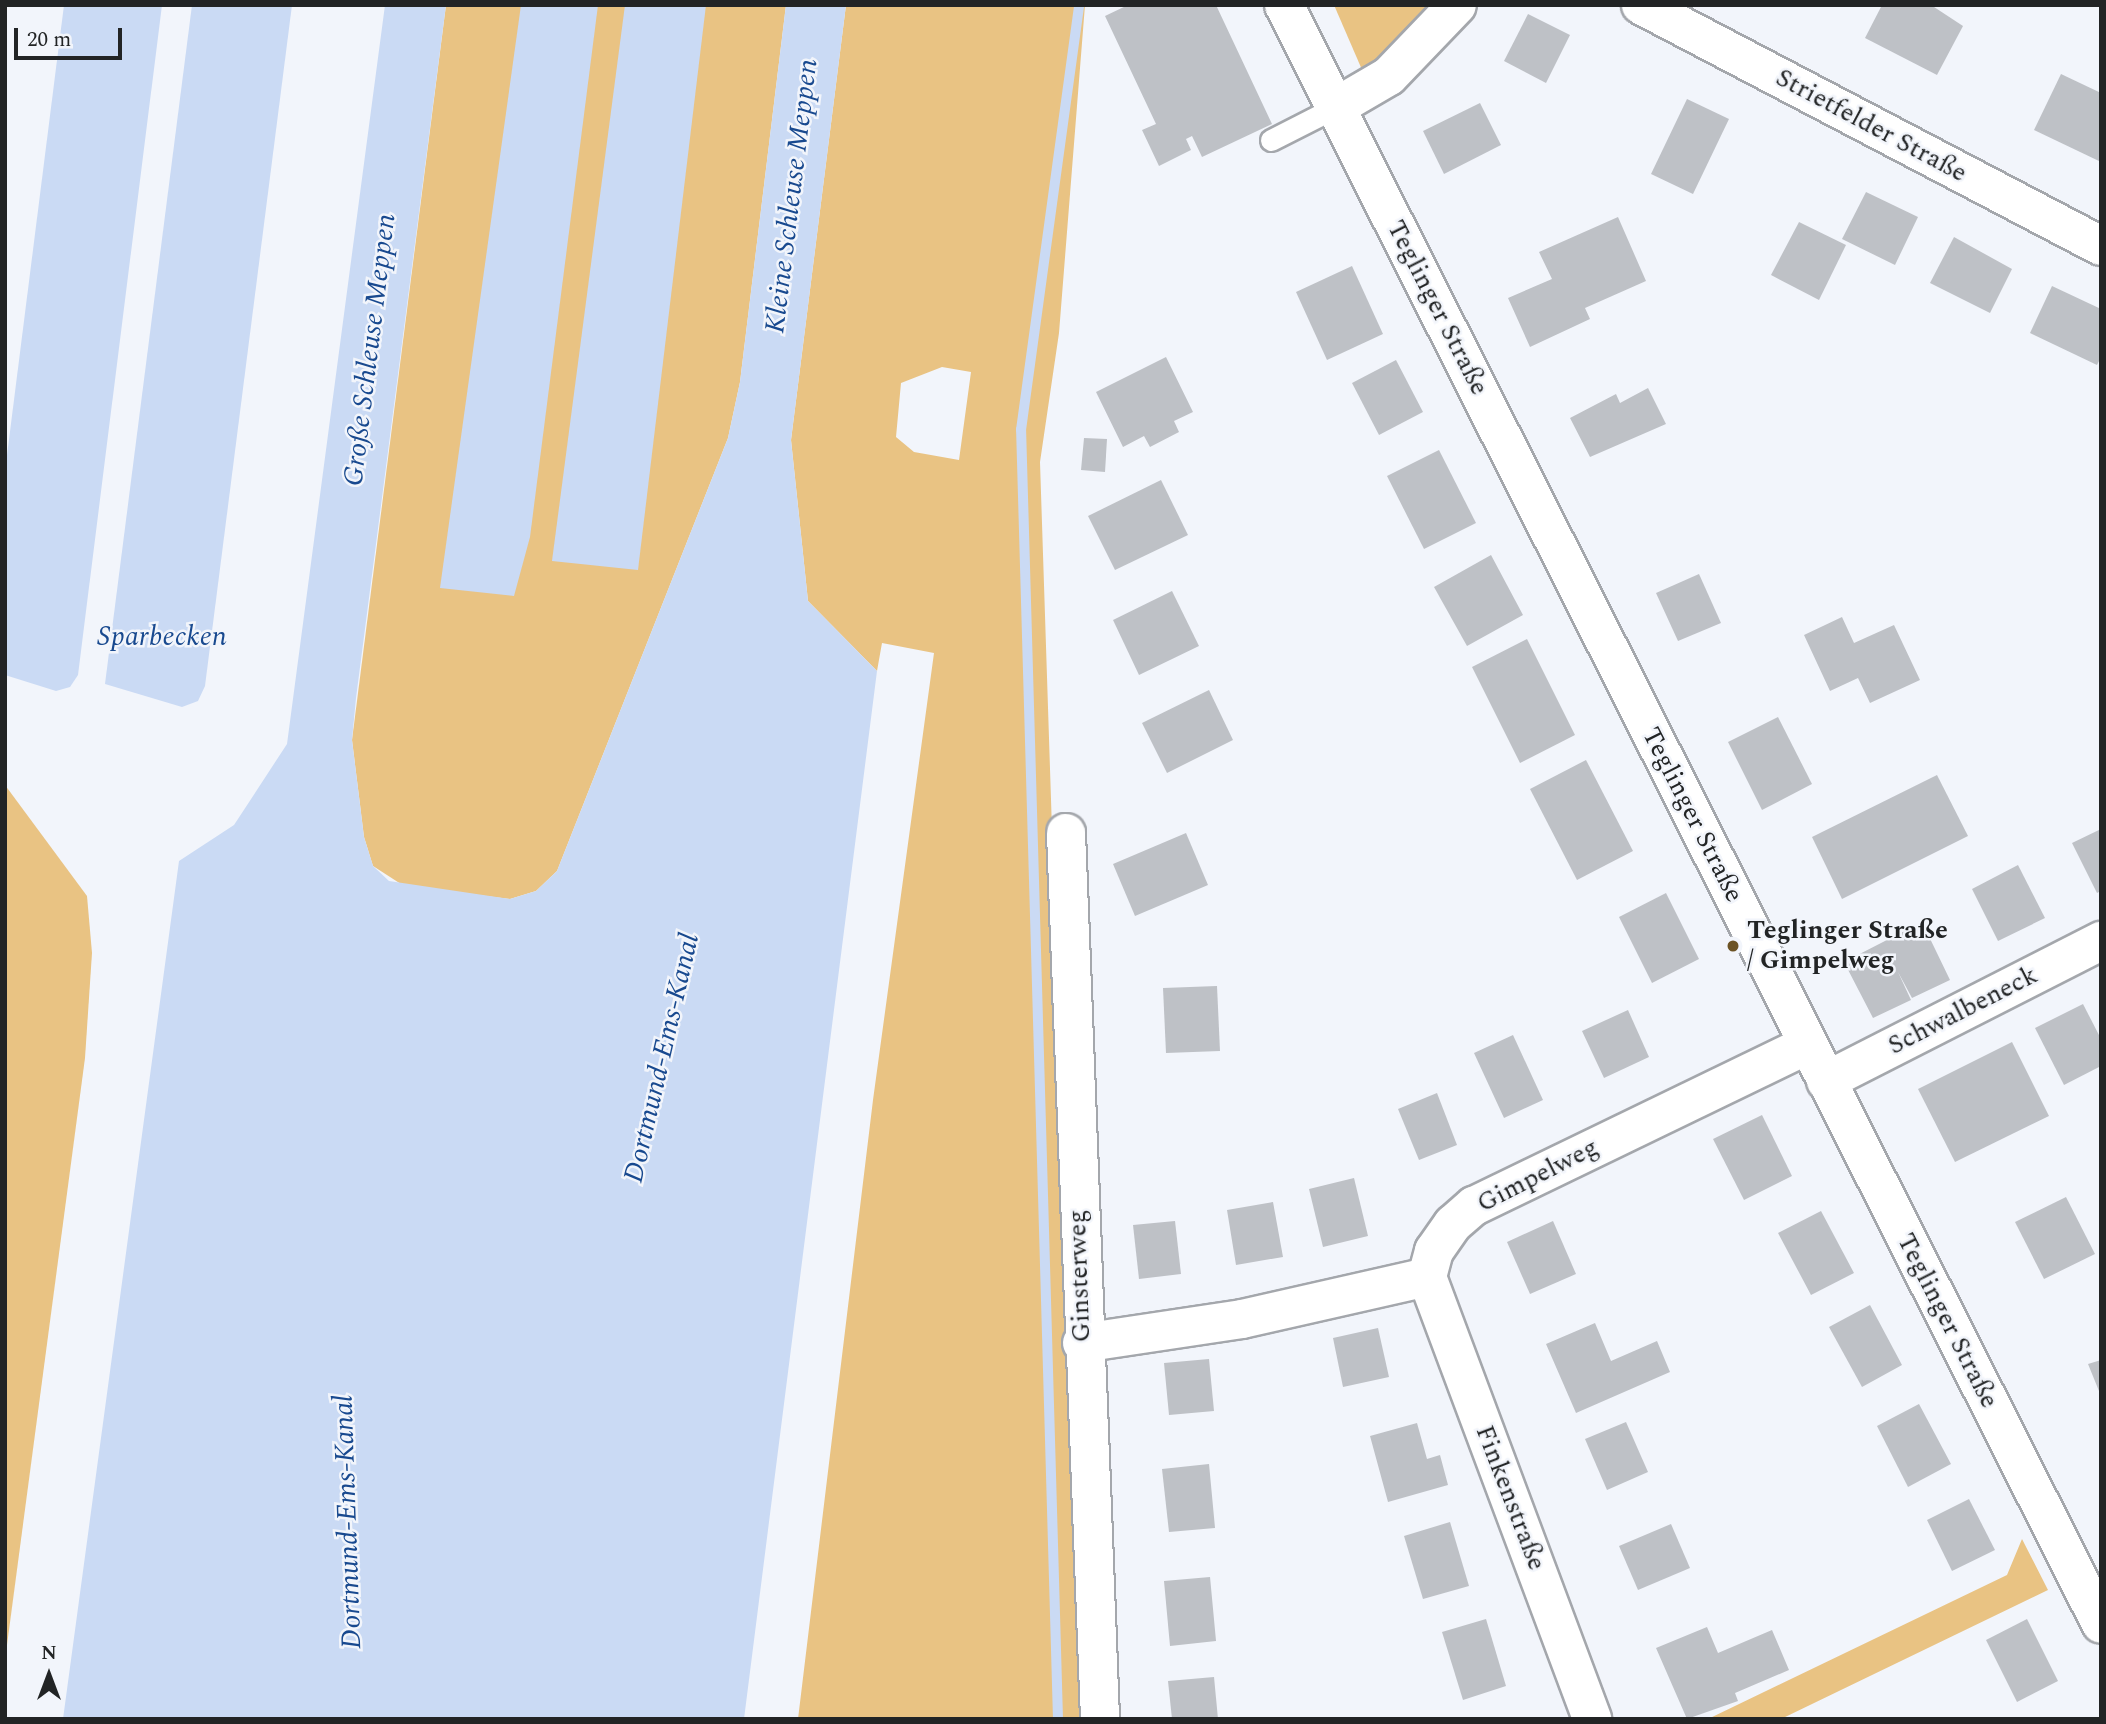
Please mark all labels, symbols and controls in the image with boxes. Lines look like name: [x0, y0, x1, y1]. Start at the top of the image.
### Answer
scale bar: [18, 14, 126, 58]
text: 20 m: [27, 24, 71, 56]
water label: Kleine Schleuse Meppen: [759, 57, 825, 335]
street label: Strietfelder Straße: [1770, 62, 1972, 190]
water label: Große Schleuse Meppen: [337, 212, 403, 488]
street label: Teglinger Straße: [1380, 215, 1494, 401]
water label: Sparbecken: [97, 620, 227, 654]
street label: Teglinger Straße: [1635, 722, 1749, 908]
place label: Teglinger Straße / Gimpelweg: [1747, 915, 1948, 976]
water label: Dortmund-Ems-Kanal: [617, 930, 707, 1186]
marker: Teglinger Straße / Gimpelweg: [1725, 938, 1741, 954]
street label: Schwalbeneck: [1883, 960, 2043, 1062]
street label: Gimpelweg: [1472, 1132, 1604, 1220]
street label: Ginsterweg: [1062, 1209, 1098, 1343]
street label: Teglinger Straße: [1890, 1228, 2004, 1414]
water label: Dortmund-Ems-Kanal: [327, 1394, 369, 1650]
street label: Finkenstraße: [1468, 1421, 1552, 1575]
text: N: [41, 1639, 57, 1668]
north arrow: [14, 1640, 84, 1710]

